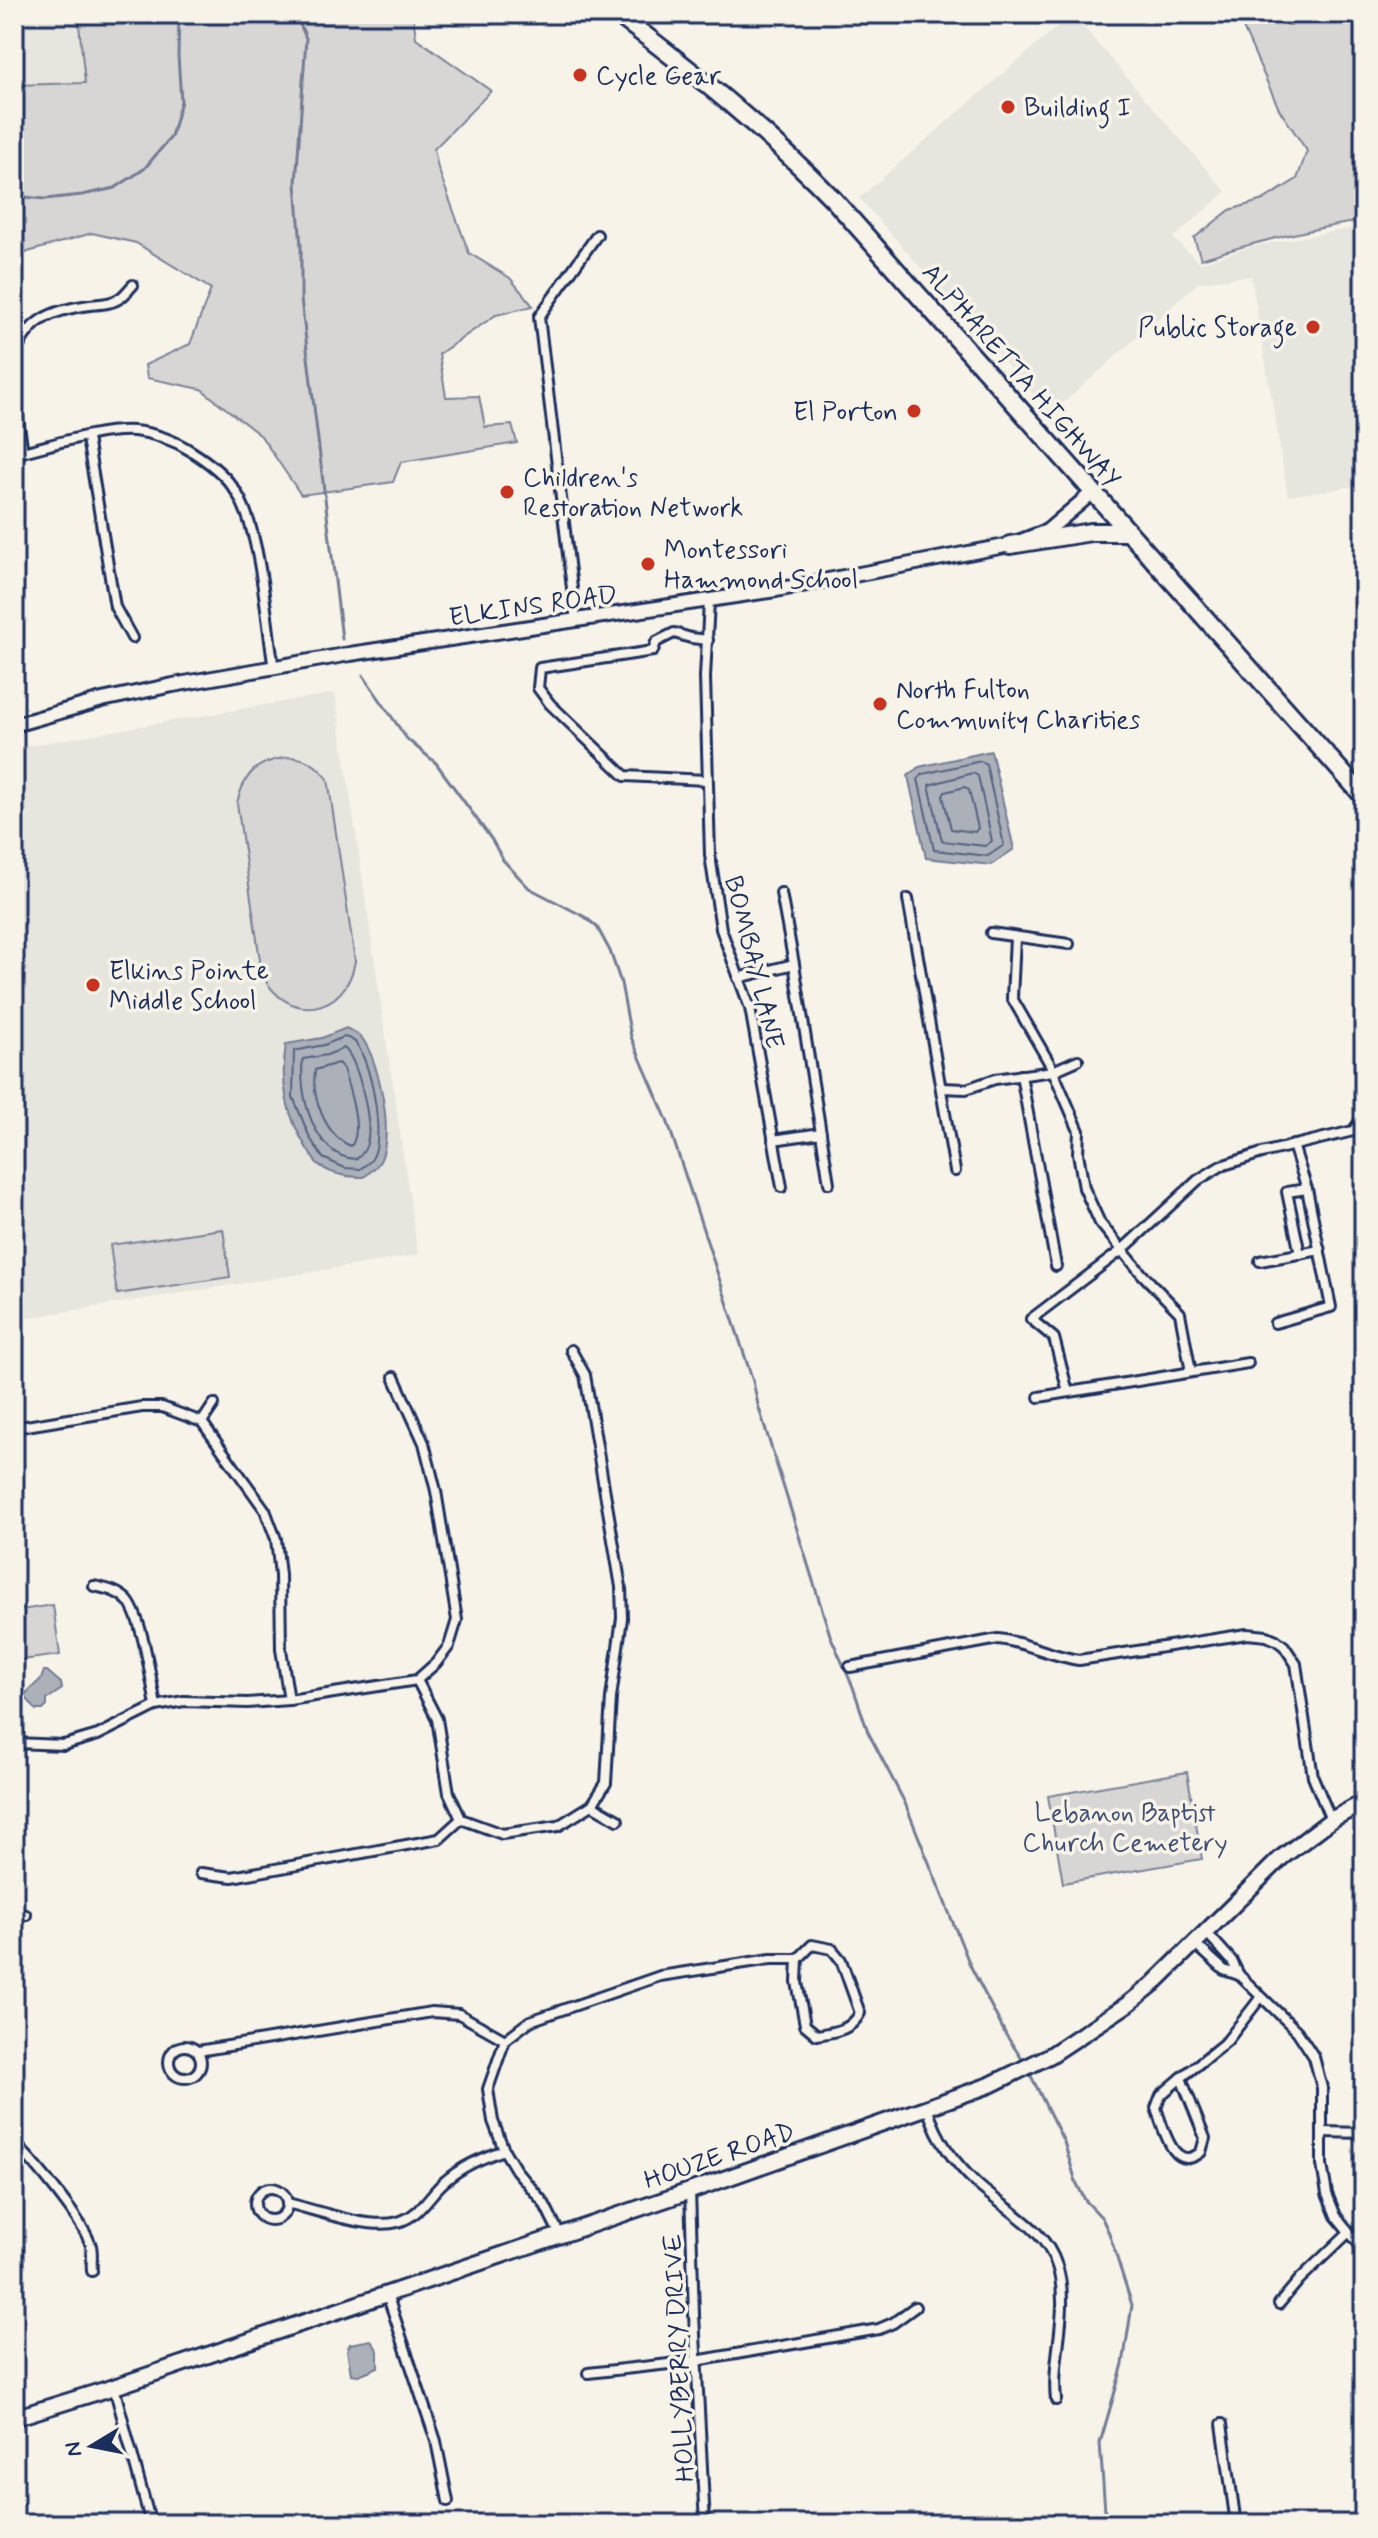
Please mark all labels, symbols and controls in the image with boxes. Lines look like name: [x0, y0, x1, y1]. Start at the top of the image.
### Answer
place label: Cycle Gear: [596, 60, 722, 94]
marker: Cycle Gear: [571, 66, 589, 84]
place label: Building I: [1024, 92, 1131, 129]
marker: Building I: [999, 98, 1017, 116]
street label: ALPHARETTA HIGHWAY: [913, 257, 1128, 496]
place label: Public Storage: [1138, 312, 1297, 349]
marker: Public Storage: [1304, 318, 1322, 336]
place label: El Porton: [793, 396, 898, 430]
marker: El Porton: [905, 402, 923, 420]
place label: Children's Restoration Network: [523, 462, 743, 526]
marker: Children's Restoration Network: [498, 483, 516, 501]
place label: Montessori Hammond School: [664, 534, 858, 598]
marker: Montessori Hammond School: [639, 555, 657, 573]
street label: ELKINS ROAD: [447, 578, 620, 636]
place label: North Fulton Community Charities: [896, 674, 1140, 738]
marker: North Fulton Community Charities: [871, 695, 889, 713]
street label: BOMBAY LANE: [715, 872, 791, 1053]
place label: Elkins Pointe Middle School: [109, 955, 269, 1019]
marker: Elkins Pointe Middle School: [84, 976, 102, 994]
park label: Lebanon Baptist Church Cemetery: [1022, 1797, 1228, 1861]
street label: HOUZE ROAD: [640, 2115, 800, 2199]
street label: HOLLYBERRY DRIVE: [657, 2233, 703, 2483]
north arrow: [52, 2406, 132, 2486]
text: N: [59, 2439, 89, 2459]

